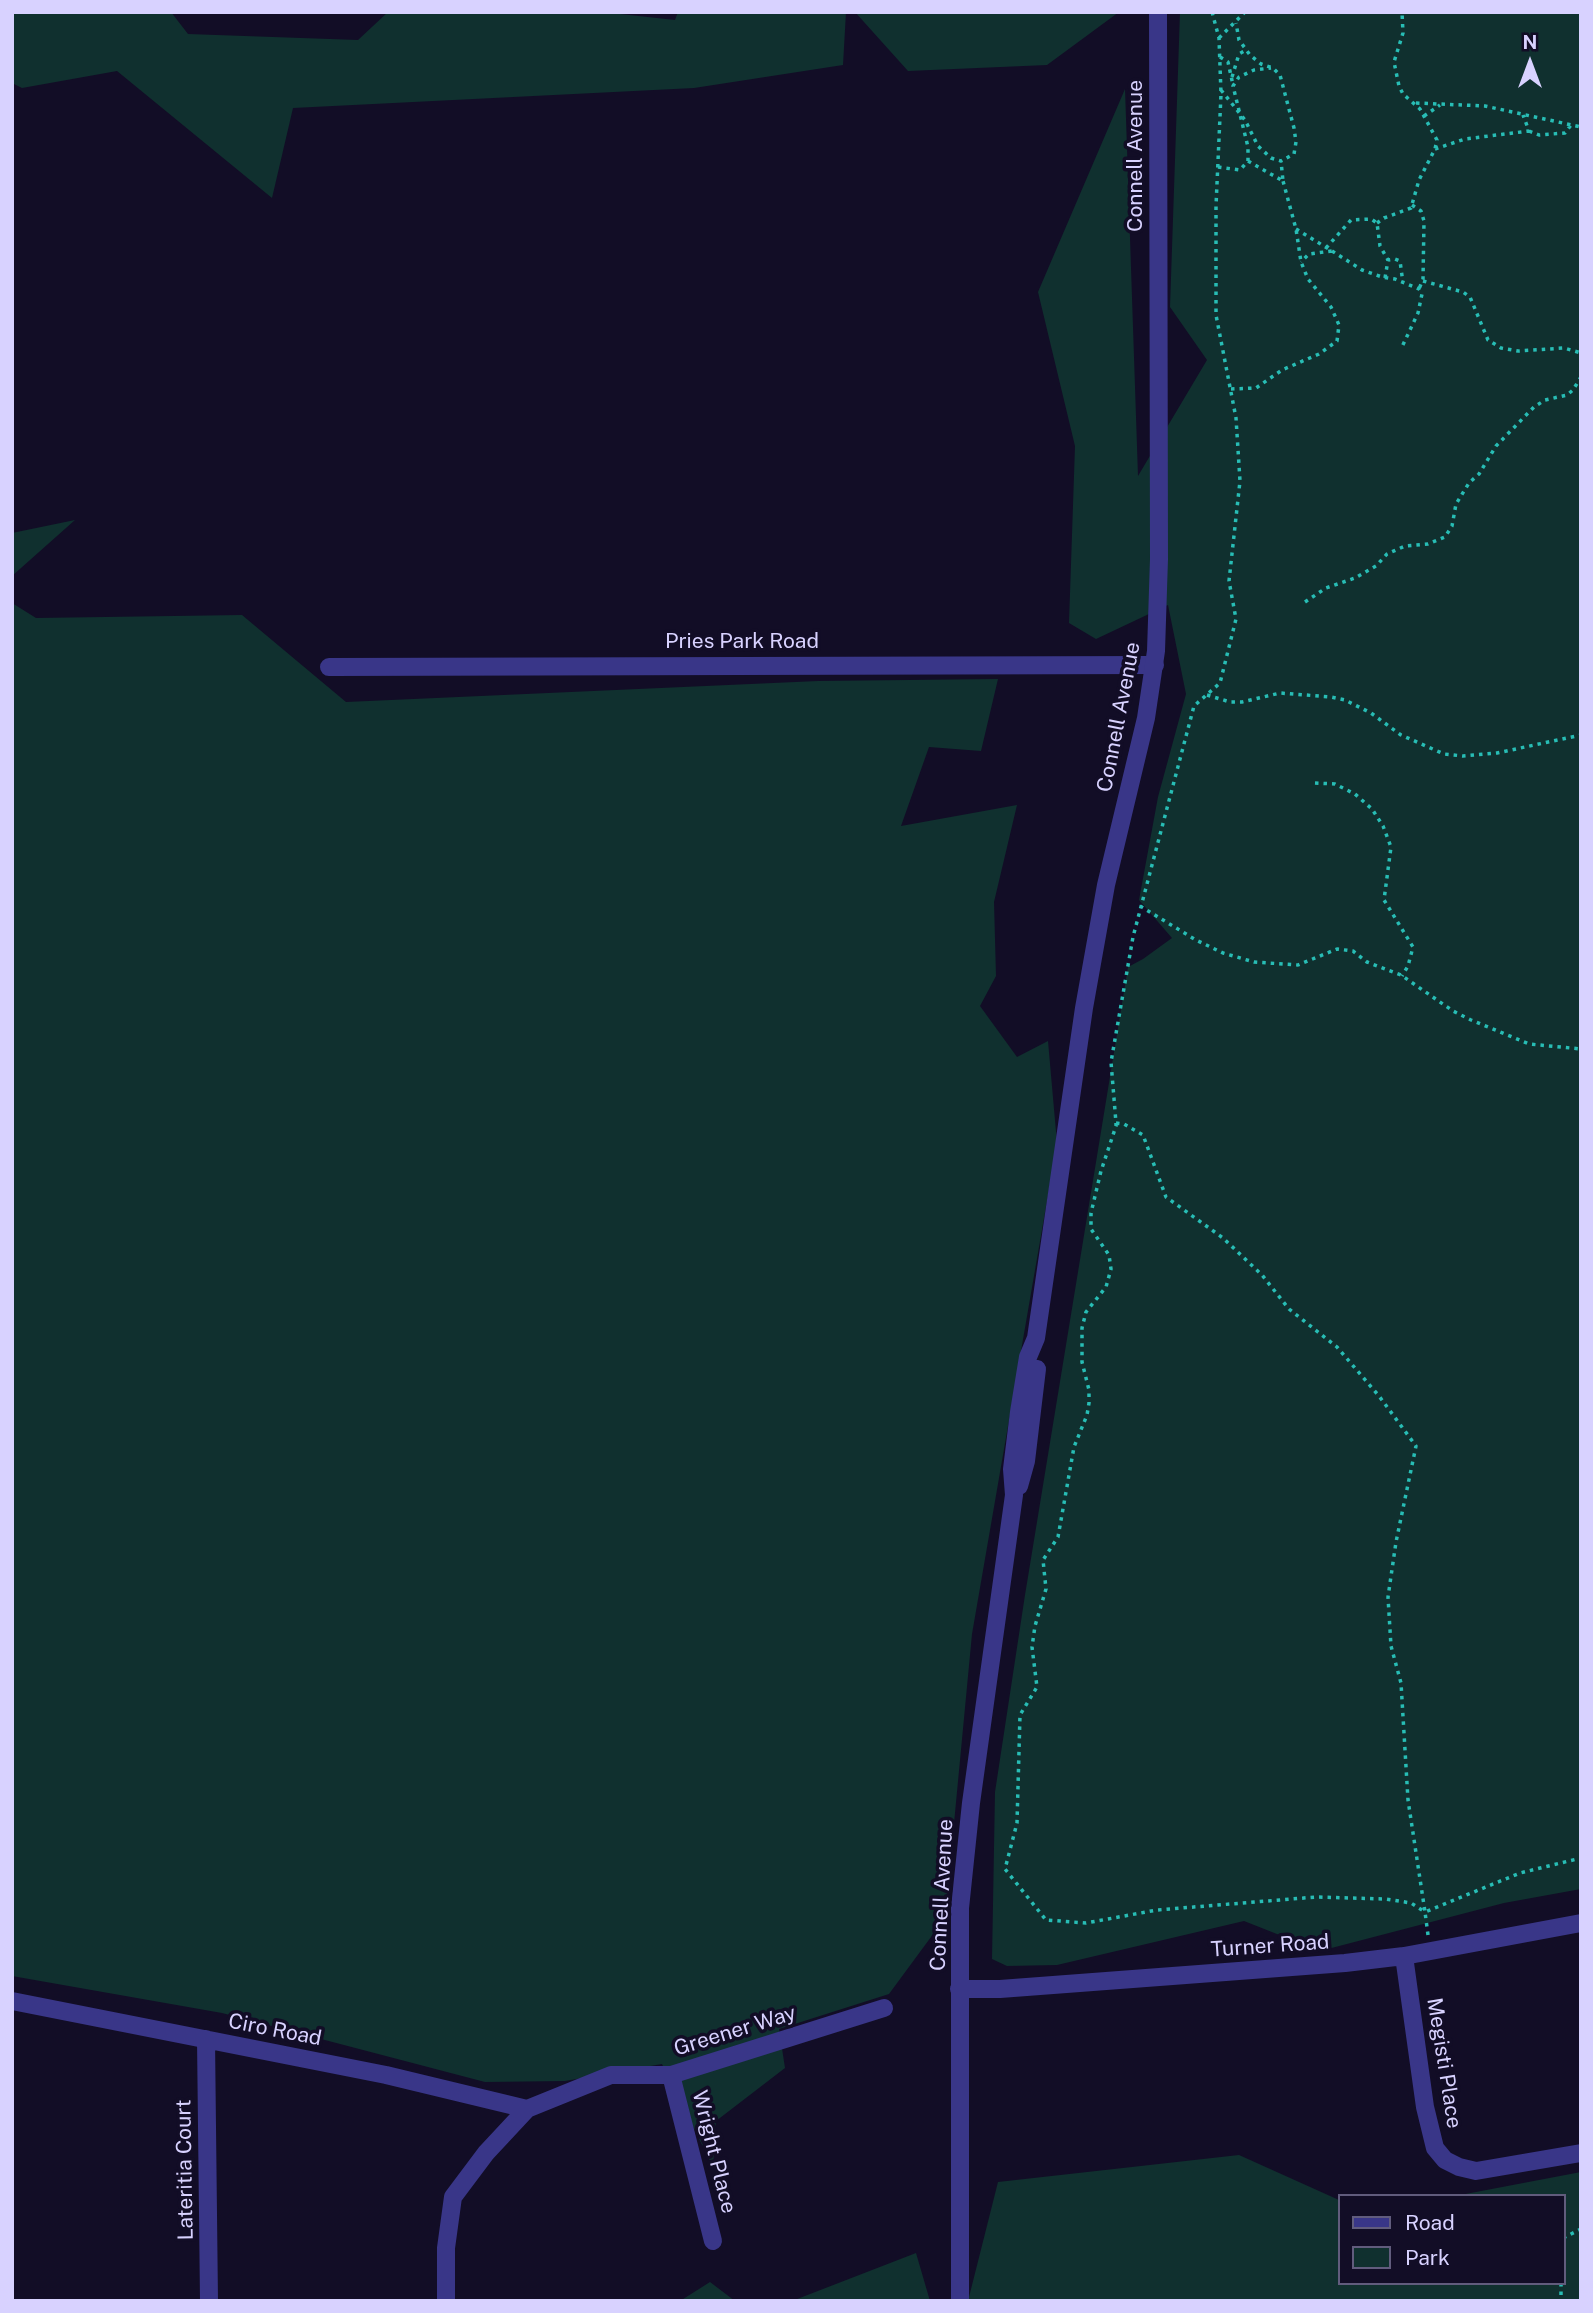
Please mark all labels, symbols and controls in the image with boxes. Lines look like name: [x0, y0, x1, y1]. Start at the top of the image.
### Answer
north arrow: [1495, 28, 1565, 98]
text: N: [1523, 31, 1537, 53]
street label: Connell Avenue: [1123, 80, 1149, 232]
street label: Pries Park Road: [665, 629, 819, 655]
street label: Connell Avenue: [1092, 640, 1146, 794]
street label: Connell Avenue: [925, 1818, 959, 1972]
street label: Turner Road: [1210, 1929, 1330, 1963]
street label: Megisti Place: [1421, 1996, 1467, 2130]
street label: Greener Way: [671, 2001, 799, 2061]
street label: Ciro Road: [226, 2009, 324, 2051]
street label: Wright Place: [687, 2088, 741, 2216]
street label: Lateritia Court: [171, 2099, 199, 2241]
legend: [1338, 2194, 1565, 2285]
text: Road: [1405, 2210, 1455, 2235]
text: Park: [1405, 2245, 1450, 2270]

